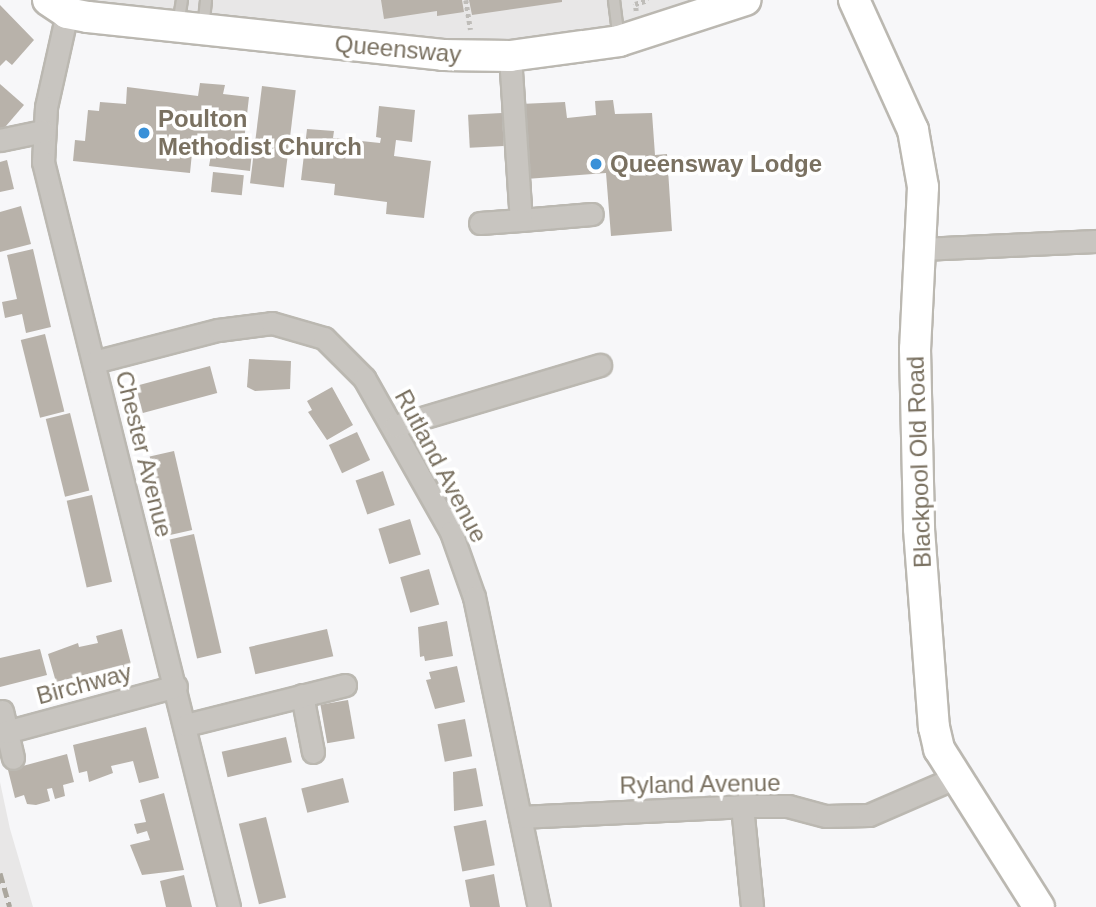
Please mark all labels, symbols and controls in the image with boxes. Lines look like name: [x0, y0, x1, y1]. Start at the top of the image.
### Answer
street label: Queensway: [334, 29, 462, 69]
place label: Poulton Methodist Church: [158, 105, 362, 161]
marker: Poulton Methodist Church: [136, 125, 152, 141]
place label: Queensway Lodge: [610, 150, 822, 178]
marker: Queensway Lodge: [588, 156, 604, 172]
street label: Blackpool Old Road: [901, 356, 937, 568]
street label: Chester Avenue: [109, 367, 179, 541]
street label: Rutland Avenue: [388, 384, 494, 548]
street label: Birchway: [33, 657, 135, 711]
street label: Ryland Avenue: [619, 768, 781, 800]

